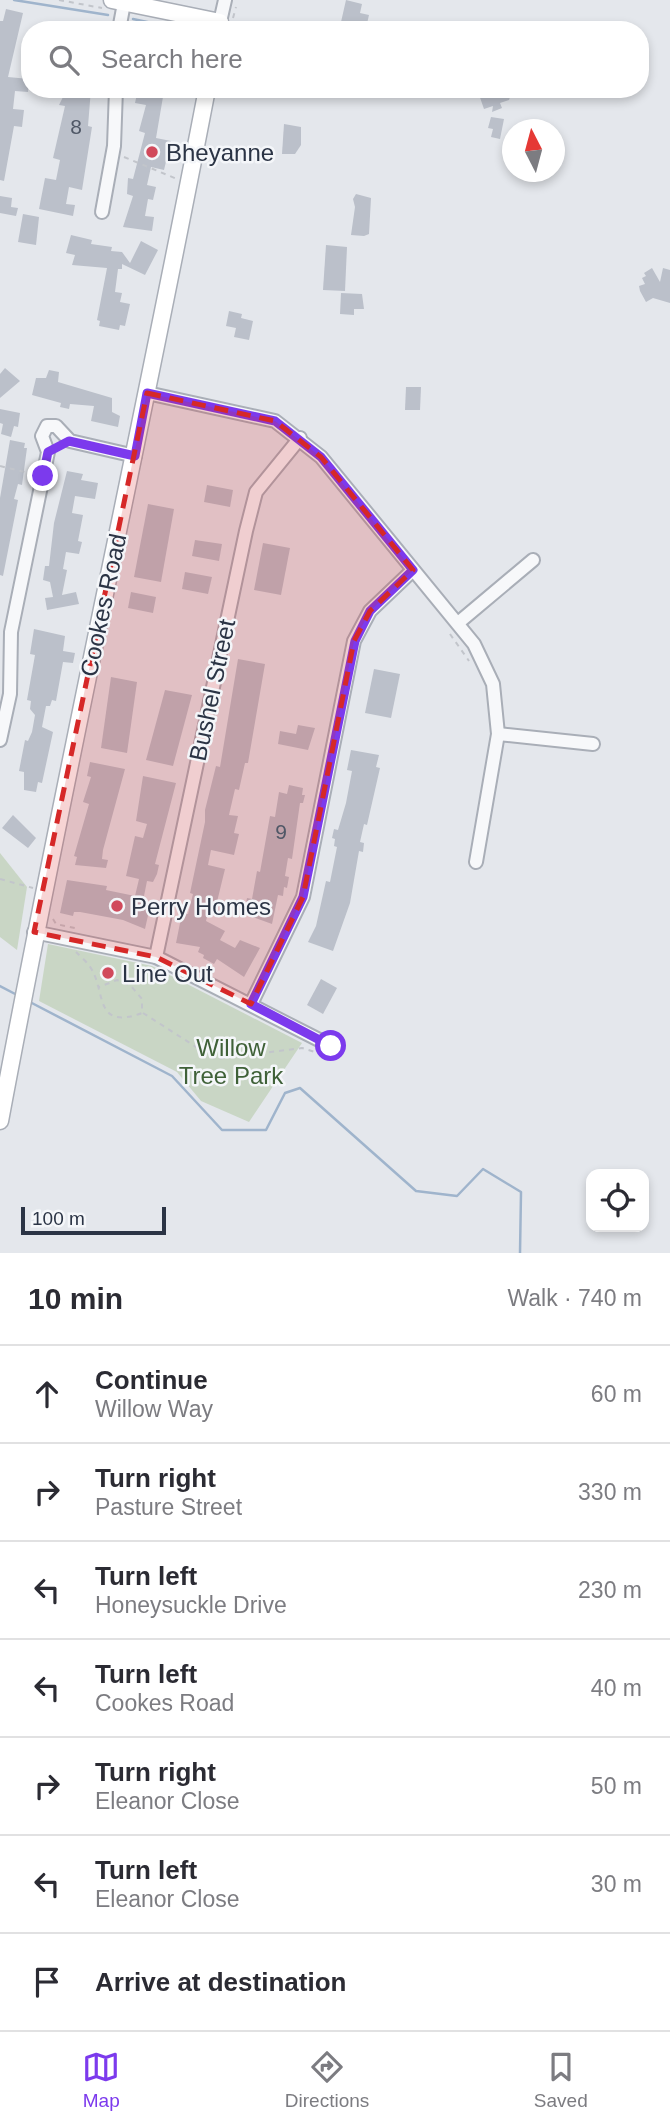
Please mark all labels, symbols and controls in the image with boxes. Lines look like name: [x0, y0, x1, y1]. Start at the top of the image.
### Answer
search box: [21, 21, 649, 98]
icon: search: [45, 41, 83, 79]
text: Search here: [101, 44, 243, 74]
house number: 8: [70, 115, 82, 138]
north arrow: [502, 119, 565, 182]
place label: Bheyanne: [166, 139, 274, 166]
marker: Bheyanne: [144, 144, 160, 160]
route end: [27, 460, 58, 491]
street label: Cookes Road: [75, 531, 131, 679]
street label: Bushel Street: [184, 616, 240, 763]
house number: 9: [275, 820, 287, 843]
place label: Perry Homes: [131, 893, 271, 920]
marker: Perry Homes: [109, 898, 125, 914]
place label: Line Out: [122, 960, 213, 987]
marker: Line Out: [100, 965, 116, 981]
route start: [315, 1030, 346, 1061]
park label: Willow Tree Park: [179, 1034, 284, 1089]
map controls: [586, 1169, 649, 1232]
button: locate: [586, 1169, 649, 1232]
scale bar: [21, 1204, 166, 1236]
text: 100 m: [32, 1208, 85, 1229]
text: 10 min: [28, 1282, 123, 1315]
text: Walk · 740 m: [507, 1285, 642, 1311]
text: Continue: [95, 1365, 208, 1395]
icon: ahead: [28, 1375, 66, 1413]
text: 60 m: [591, 1381, 642, 1407]
text: Willow Way: [95, 1396, 213, 1422]
text: Turn right: [95, 1463, 216, 1493]
icon: right: [28, 1473, 66, 1511]
text: 330 m: [578, 1479, 642, 1505]
text: Pasture Street: [95, 1494, 242, 1520]
text: Turn left: [95, 1561, 197, 1591]
icon: left: [28, 1571, 66, 1609]
text: 230 m: [578, 1577, 642, 1603]
text: Honeysuckle Drive: [95, 1592, 287, 1618]
text: Turn left: [95, 1659, 197, 1689]
icon: left: [28, 1669, 66, 1707]
text: 40 m: [591, 1675, 642, 1701]
text: Cookes Road: [95, 1690, 234, 1716]
text: Turn right: [95, 1757, 216, 1787]
icon: right: [28, 1767, 66, 1805]
text: 50 m: [591, 1773, 642, 1799]
text: Eleanor Close: [95, 1788, 239, 1814]
text: Turn left: [95, 1855, 197, 1885]
icon: left: [28, 1865, 66, 1903]
text: 30 m: [591, 1871, 642, 1897]
text: Eleanor Close: [95, 1886, 239, 1912]
icon: arrive: [28, 1963, 66, 2001]
text: Arrive at destination: [95, 1967, 346, 1997]
tab: Map: [82, 2048, 120, 2112]
tab: Directions: [285, 2048, 369, 2112]
tab: Saved: [534, 2048, 588, 2112]

